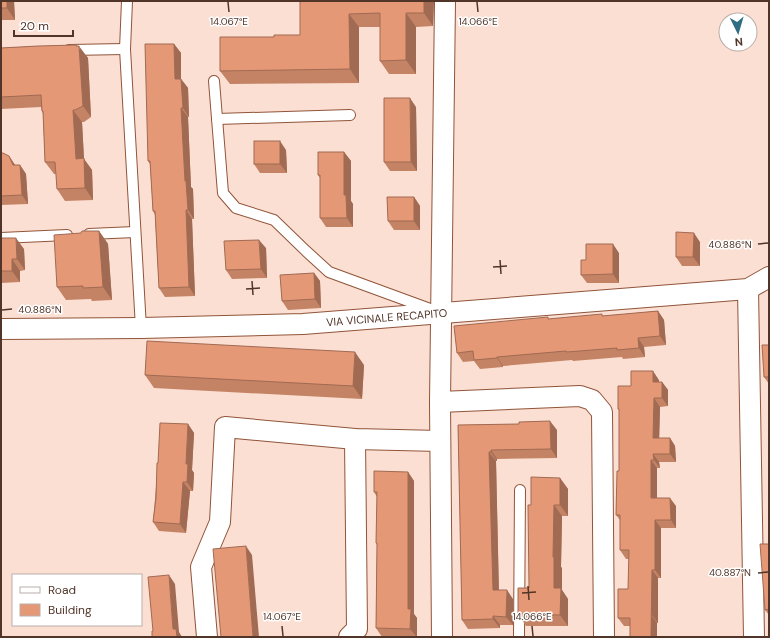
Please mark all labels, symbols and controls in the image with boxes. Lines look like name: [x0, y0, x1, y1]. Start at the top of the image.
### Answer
scale bar: [14, 12, 73, 38]
north arrow: [718, 12, 758, 52]
text: 14.067°E: [210, 15, 248, 28]
text: 14.066°E: [458, 15, 498, 28]
text: 20 m: [20, 18, 49, 34]
text: N: [734, 35, 743, 49]
text: 40.886°N: [708, 238, 752, 251]
text: 40.886°N: [18, 303, 62, 316]
street label: VIA VICINALE RECAPITO: [326, 306, 448, 329]
text: 40.887°N: [709, 566, 751, 579]
legend: [12, 574, 142, 626]
text: Road: [48, 582, 76, 598]
text: Building: [48, 602, 92, 618]
text: 14.067°E: [263, 610, 301, 623]
text: 14.066°E: [512, 610, 552, 623]

